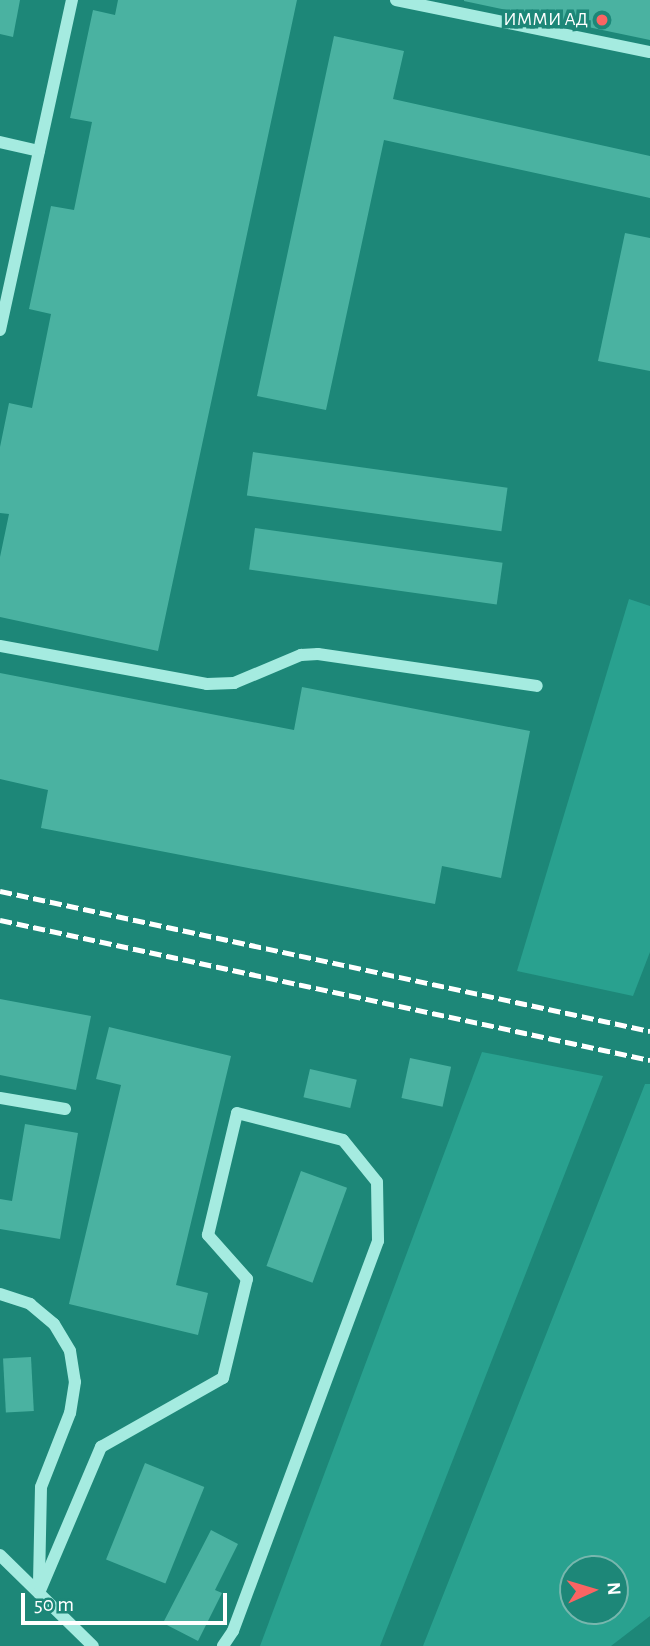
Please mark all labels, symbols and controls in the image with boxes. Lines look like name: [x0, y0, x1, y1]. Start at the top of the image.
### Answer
place label: ИММИ АД: [503, 9, 588, 31]
marker: ИММИ АД: [594, 12, 610, 28]
north arrow: [559, 1555, 629, 1625]
scale bar: [24, 1580, 231, 1624]
text: N: [604, 1581, 623, 1596]
text: 50 m: [34, 1594, 74, 1615]

